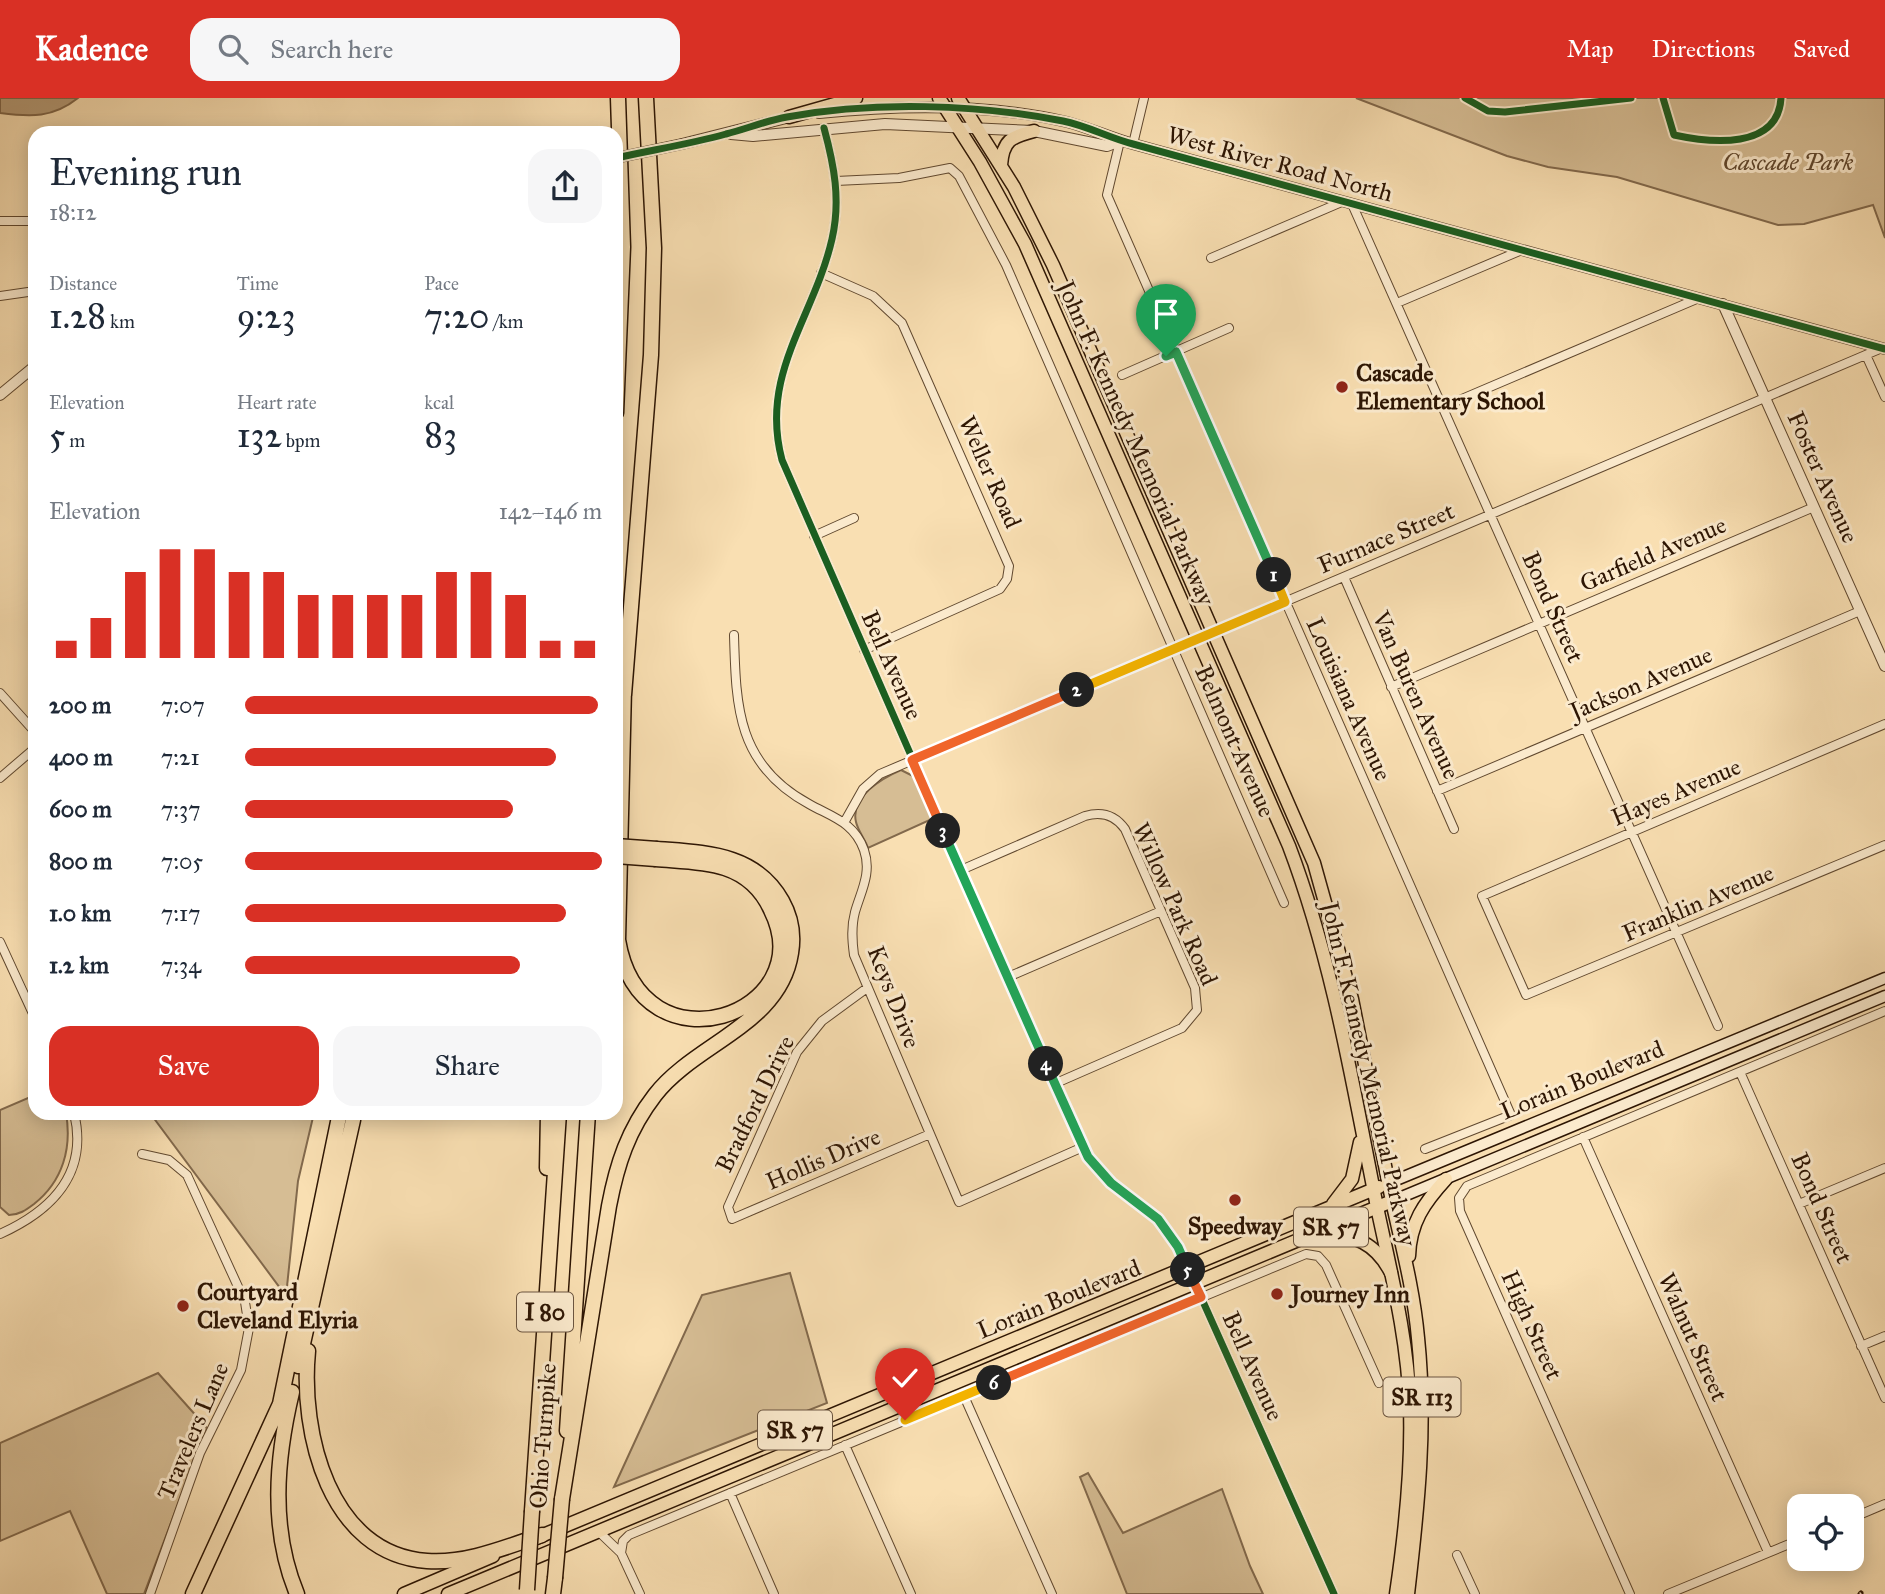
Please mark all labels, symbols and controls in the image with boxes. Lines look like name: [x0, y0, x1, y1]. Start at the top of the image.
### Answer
search box: [190, 18, 680, 81]
text: Kadence: [35, 29, 148, 69]
icon: search: [214, 30, 252, 68]
text: Search here: [270, 33, 393, 65]
text: Map: [1567, 34, 1614, 64]
text: Directions: [1652, 34, 1755, 64]
text: Saved: [1793, 34, 1850, 64]
street label: West River Road North: [1164, 119, 1396, 209]
park label: Cascade Park: [1723, 147, 1854, 177]
text: Evening run: [49, 149, 242, 195]
button: share: [528, 149, 602, 223]
text: 18:12: [49, 198, 97, 226]
text: Distance: [49, 272, 117, 295]
text: Time: [237, 272, 279, 295]
text: Pace: [424, 272, 459, 295]
street label: John F. Kennedy Memorial Parkway: [1049, 273, 1222, 611]
pin: [1136, 284, 1196, 356]
text: 1.28: [49, 295, 106, 338]
text: 9:23: [237, 295, 296, 338]
text: 7:20: [424, 295, 489, 338]
icon: arrive: [1147, 295, 1185, 333]
text: km: [106, 310, 135, 333]
text: /km: [489, 310, 523, 333]
place label: Cascade Elementary School: [1356, 358, 1545, 416]
marker: Cascade Elementary School: [1334, 379, 1350, 395]
text: Elevation: [49, 391, 124, 414]
text: Heart rate: [237, 391, 317, 414]
text: kcal: [424, 391, 454, 414]
street label: Foster Avenue: [1781, 407, 1865, 547]
street label: Weller Road: [952, 411, 1028, 533]
text: 5: [49, 414, 65, 457]
text: 132: [237, 414, 282, 457]
text: 83: [424, 414, 457, 457]
text: m: [65, 429, 85, 452]
text: bpm: [282, 429, 320, 452]
street label: Furnace Street: [1313, 496, 1459, 580]
text: Elevation: [49, 497, 140, 525]
text: 142–146 m: [499, 497, 602, 525]
street label: Garfield Avenue: [1575, 510, 1731, 598]
street label: Bond Street: [1515, 547, 1591, 667]
pin: 1: [1256, 558, 1292, 592]
text: 1: [1270, 563, 1277, 586]
street label: Van Buren Avenue: [1365, 605, 1466, 784]
street label: Bell Avenue: [855, 606, 929, 724]
street label: Louisiana Avenue: [1300, 613, 1398, 785]
street label: Jackson Avenue: [1563, 640, 1717, 728]
street label: Belmont Avenue: [1188, 660, 1282, 822]
pin: 2: [1060, 672, 1094, 708]
text: 2: [1072, 678, 1081, 701]
text: 200 m: [49, 691, 111, 719]
text: 7:07: [161, 691, 205, 719]
text: 400 m: [49, 743, 113, 771]
text: 7:21: [161, 743, 200, 771]
street label: Hayes Avenue: [1607, 751, 1745, 833]
text: 600 m: [49, 795, 112, 823]
text: 7:37: [161, 795, 201, 823]
pin: 3: [926, 814, 960, 848]
street label: Willow Park Road: [1126, 818, 1224, 990]
text: 3: [939, 819, 946, 842]
text: 800 m: [49, 847, 112, 875]
text: 7:05: [161, 847, 203, 875]
street label: Franklin Avenue: [1618, 858, 1778, 948]
street label: John F. Kennedy Memorial Parkway: [1314, 896, 1423, 1250]
text: 1.0 km: [49, 899, 111, 927]
text: 7:17: [161, 899, 200, 927]
street label: Keys Drive: [861, 942, 927, 1052]
text: 1.2 km: [49, 951, 109, 979]
text: 7:34: [161, 951, 201, 979]
button: Save: [49, 1026, 319, 1106]
button: Share: [333, 1026, 602, 1106]
street label: Bradford Drive: [709, 1031, 801, 1177]
street label: Lorain Boulevard: [1496, 1034, 1668, 1126]
pin: 4: [1028, 1046, 1064, 1082]
text: 4: [1040, 1052, 1051, 1075]
street label: Hollis Drive: [761, 1121, 885, 1197]
street label: Bond Street: [1784, 1148, 1860, 1268]
marker: Speedway: [1227, 1192, 1243, 1208]
road number: SR 57: [1294, 1208, 1368, 1246]
place label: Speedway: [1188, 1211, 1284, 1241]
pin: 5: [1170, 1252, 1206, 1288]
street label: Lorain Boulevard: [973, 1253, 1145, 1345]
text: 5: [1183, 1258, 1192, 1281]
street label: High Street: [1495, 1266, 1570, 1385]
street label: Walnut Street: [1651, 1268, 1735, 1406]
place label: Courtyard Cleveland Elyria: [197, 1277, 359, 1335]
place label: Journey Inn: [1288, 1279, 1410, 1309]
marker: Journey Inn: [1269, 1286, 1285, 1302]
road number: I 80: [517, 1292, 573, 1331]
marker: Courtyard Cleveland Elyria: [175, 1298, 191, 1314]
street label: Bell Avenue: [1216, 1307, 1290, 1425]
pin: [875, 1348, 935, 1420]
street label: Travelers Lane: [151, 1358, 235, 1504]
icon: check: [886, 1359, 924, 1397]
street label: Ohio Turnpike: [523, 1362, 563, 1510]
pin: 6: [976, 1366, 1012, 1400]
text: 6: [989, 1371, 998, 1394]
road number: SR 113: [1384, 1378, 1460, 1416]
road number: SR 57: [758, 1410, 832, 1450]
map controls: [1787, 1494, 1864, 1571]
button: locate: [1787, 1494, 1864, 1571]

